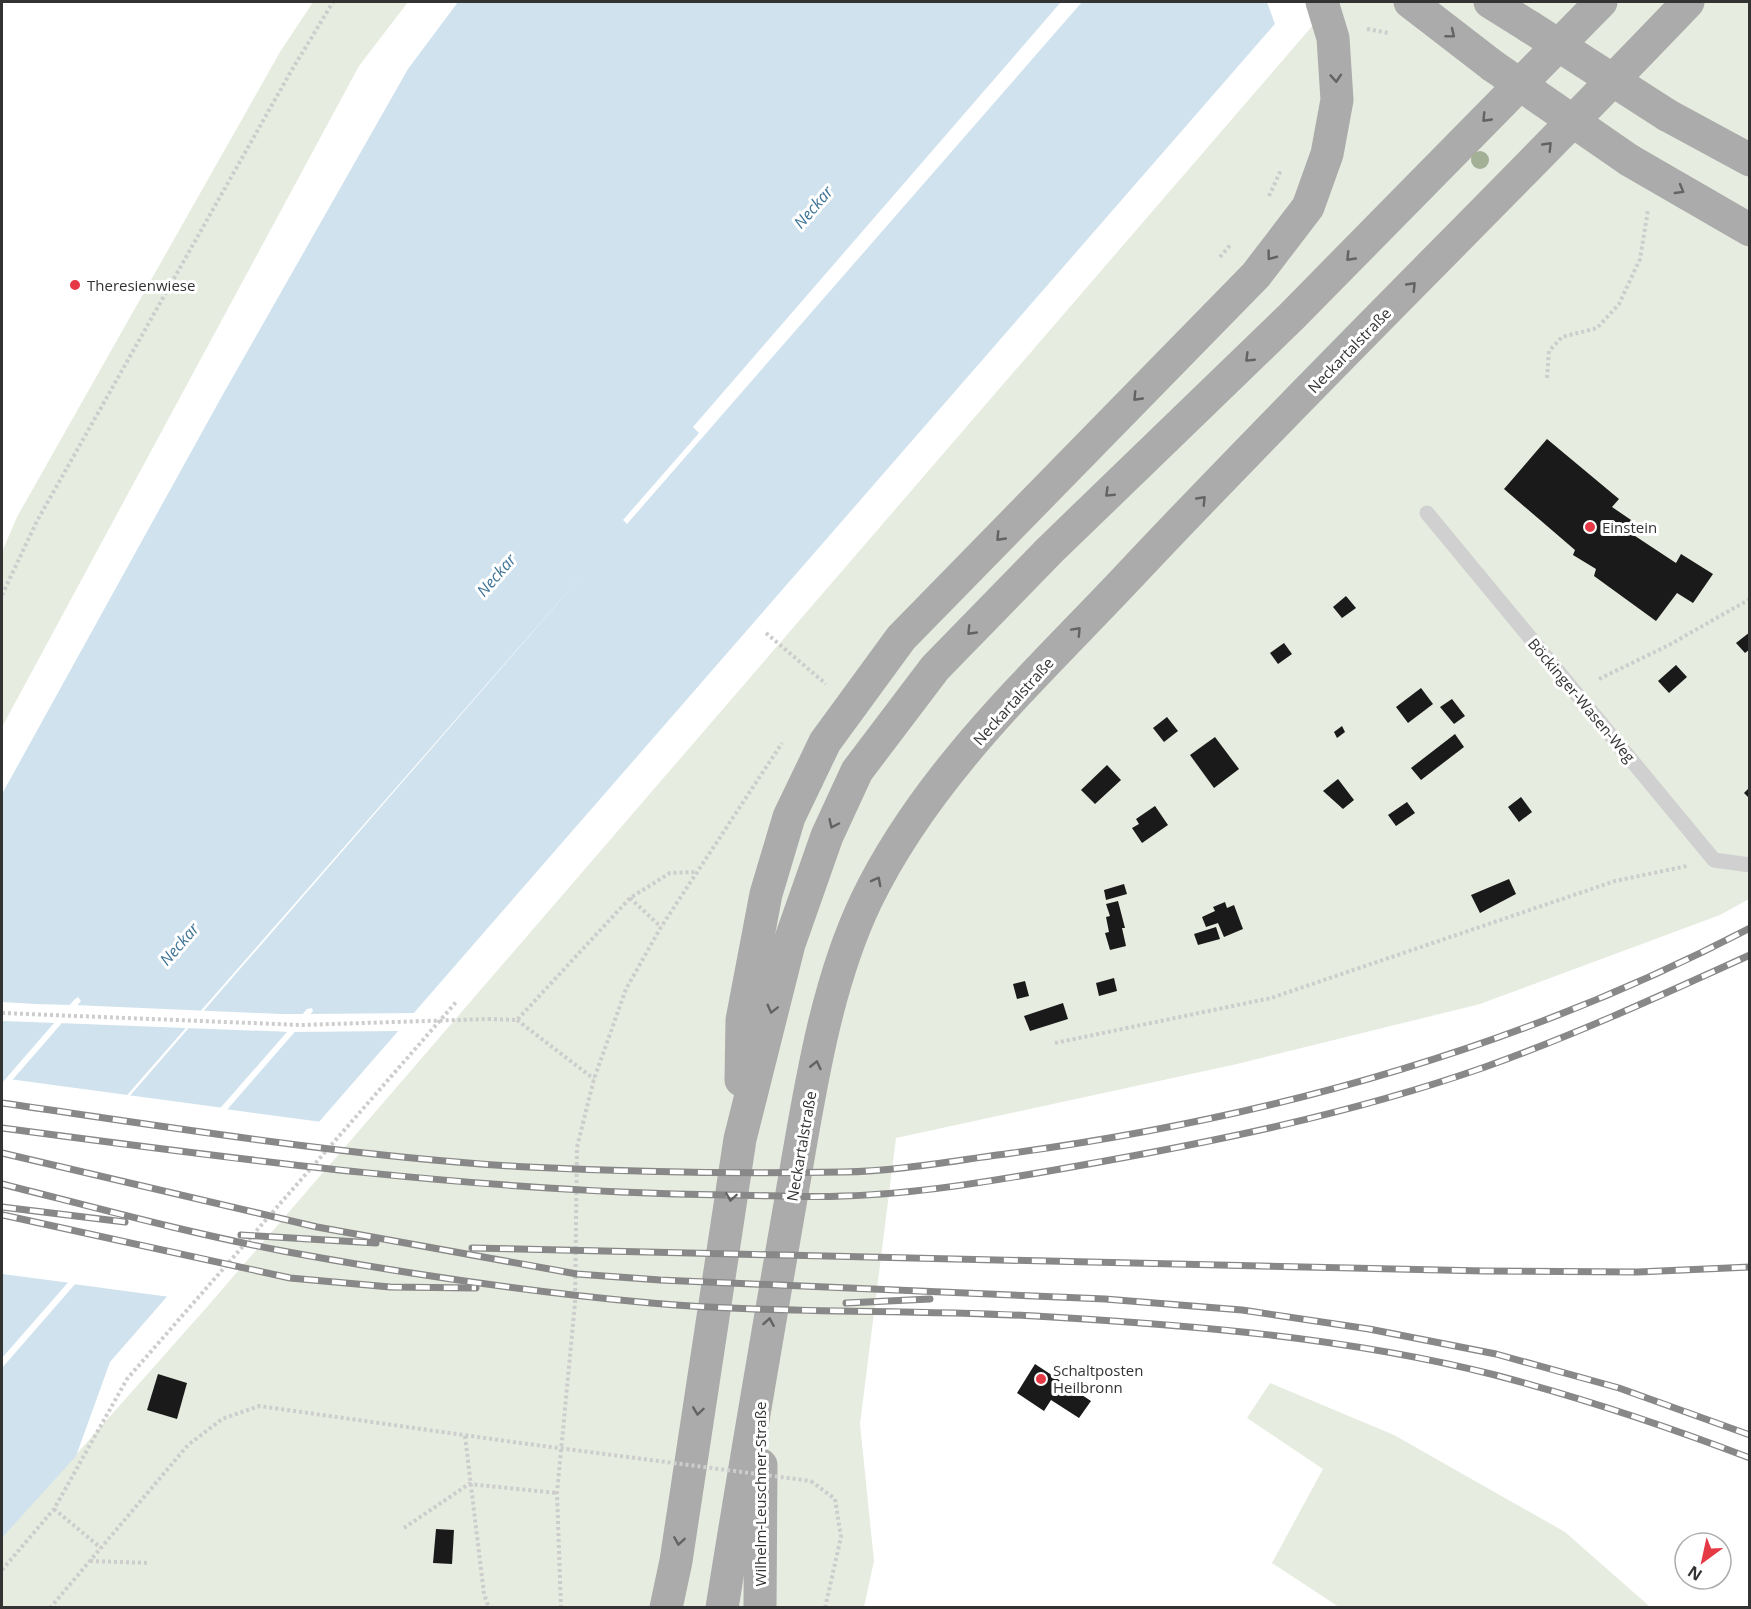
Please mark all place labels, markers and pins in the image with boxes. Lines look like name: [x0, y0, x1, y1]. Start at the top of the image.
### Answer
place label: Theresienwiese: [87, 275, 195, 295]
marker: Theresienwiese: [68, 278, 82, 292]
place label: Einstein: [1602, 517, 1657, 537]
marker: Einstein: [1583, 520, 1597, 534]
place label: Schaltposten Heilbronn: [1053, 1360, 1143, 1397]
marker: Schaltposten Heilbronn: [1034, 1372, 1048, 1386]

